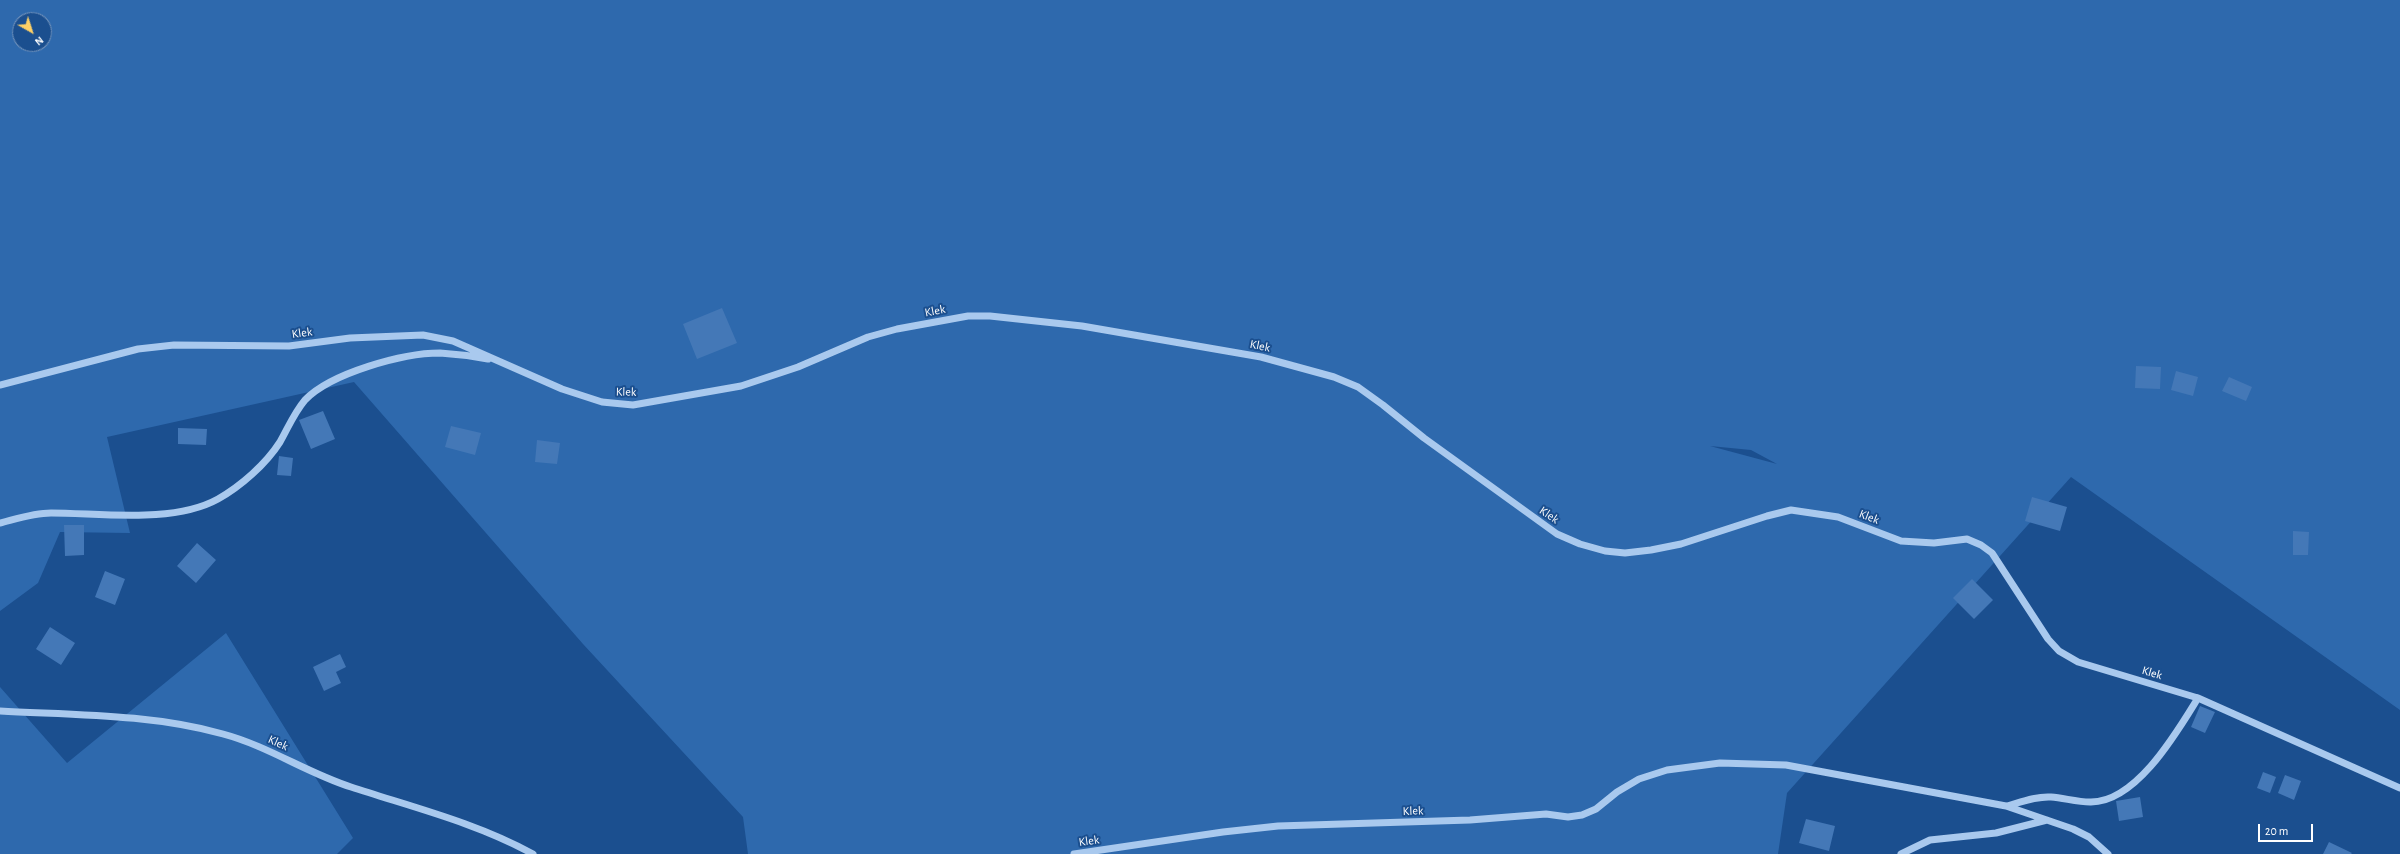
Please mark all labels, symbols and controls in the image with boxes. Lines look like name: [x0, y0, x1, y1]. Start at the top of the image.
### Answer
north arrow: [12, 12, 52, 52]
text: N: [33, 34, 46, 48]
street label: Klek: [924, 302, 946, 320]
street label: Klek: [291, 324, 313, 342]
street label: Klek: [1249, 337, 1271, 355]
street label: Klek: [616, 385, 636, 399]
street label: Klek: [1536, 503, 1562, 527]
street label: Klek: [1857, 507, 1881, 527]
street label: Klek: [2140, 663, 2164, 683]
street label: Klek: [266, 732, 290, 754]
street label: Klek: [1402, 803, 1424, 819]
scale bar: [2260, 816, 2315, 842]
text: 20 m: [2265, 825, 2288, 837]
street label: Klek: [1078, 832, 1100, 850]

